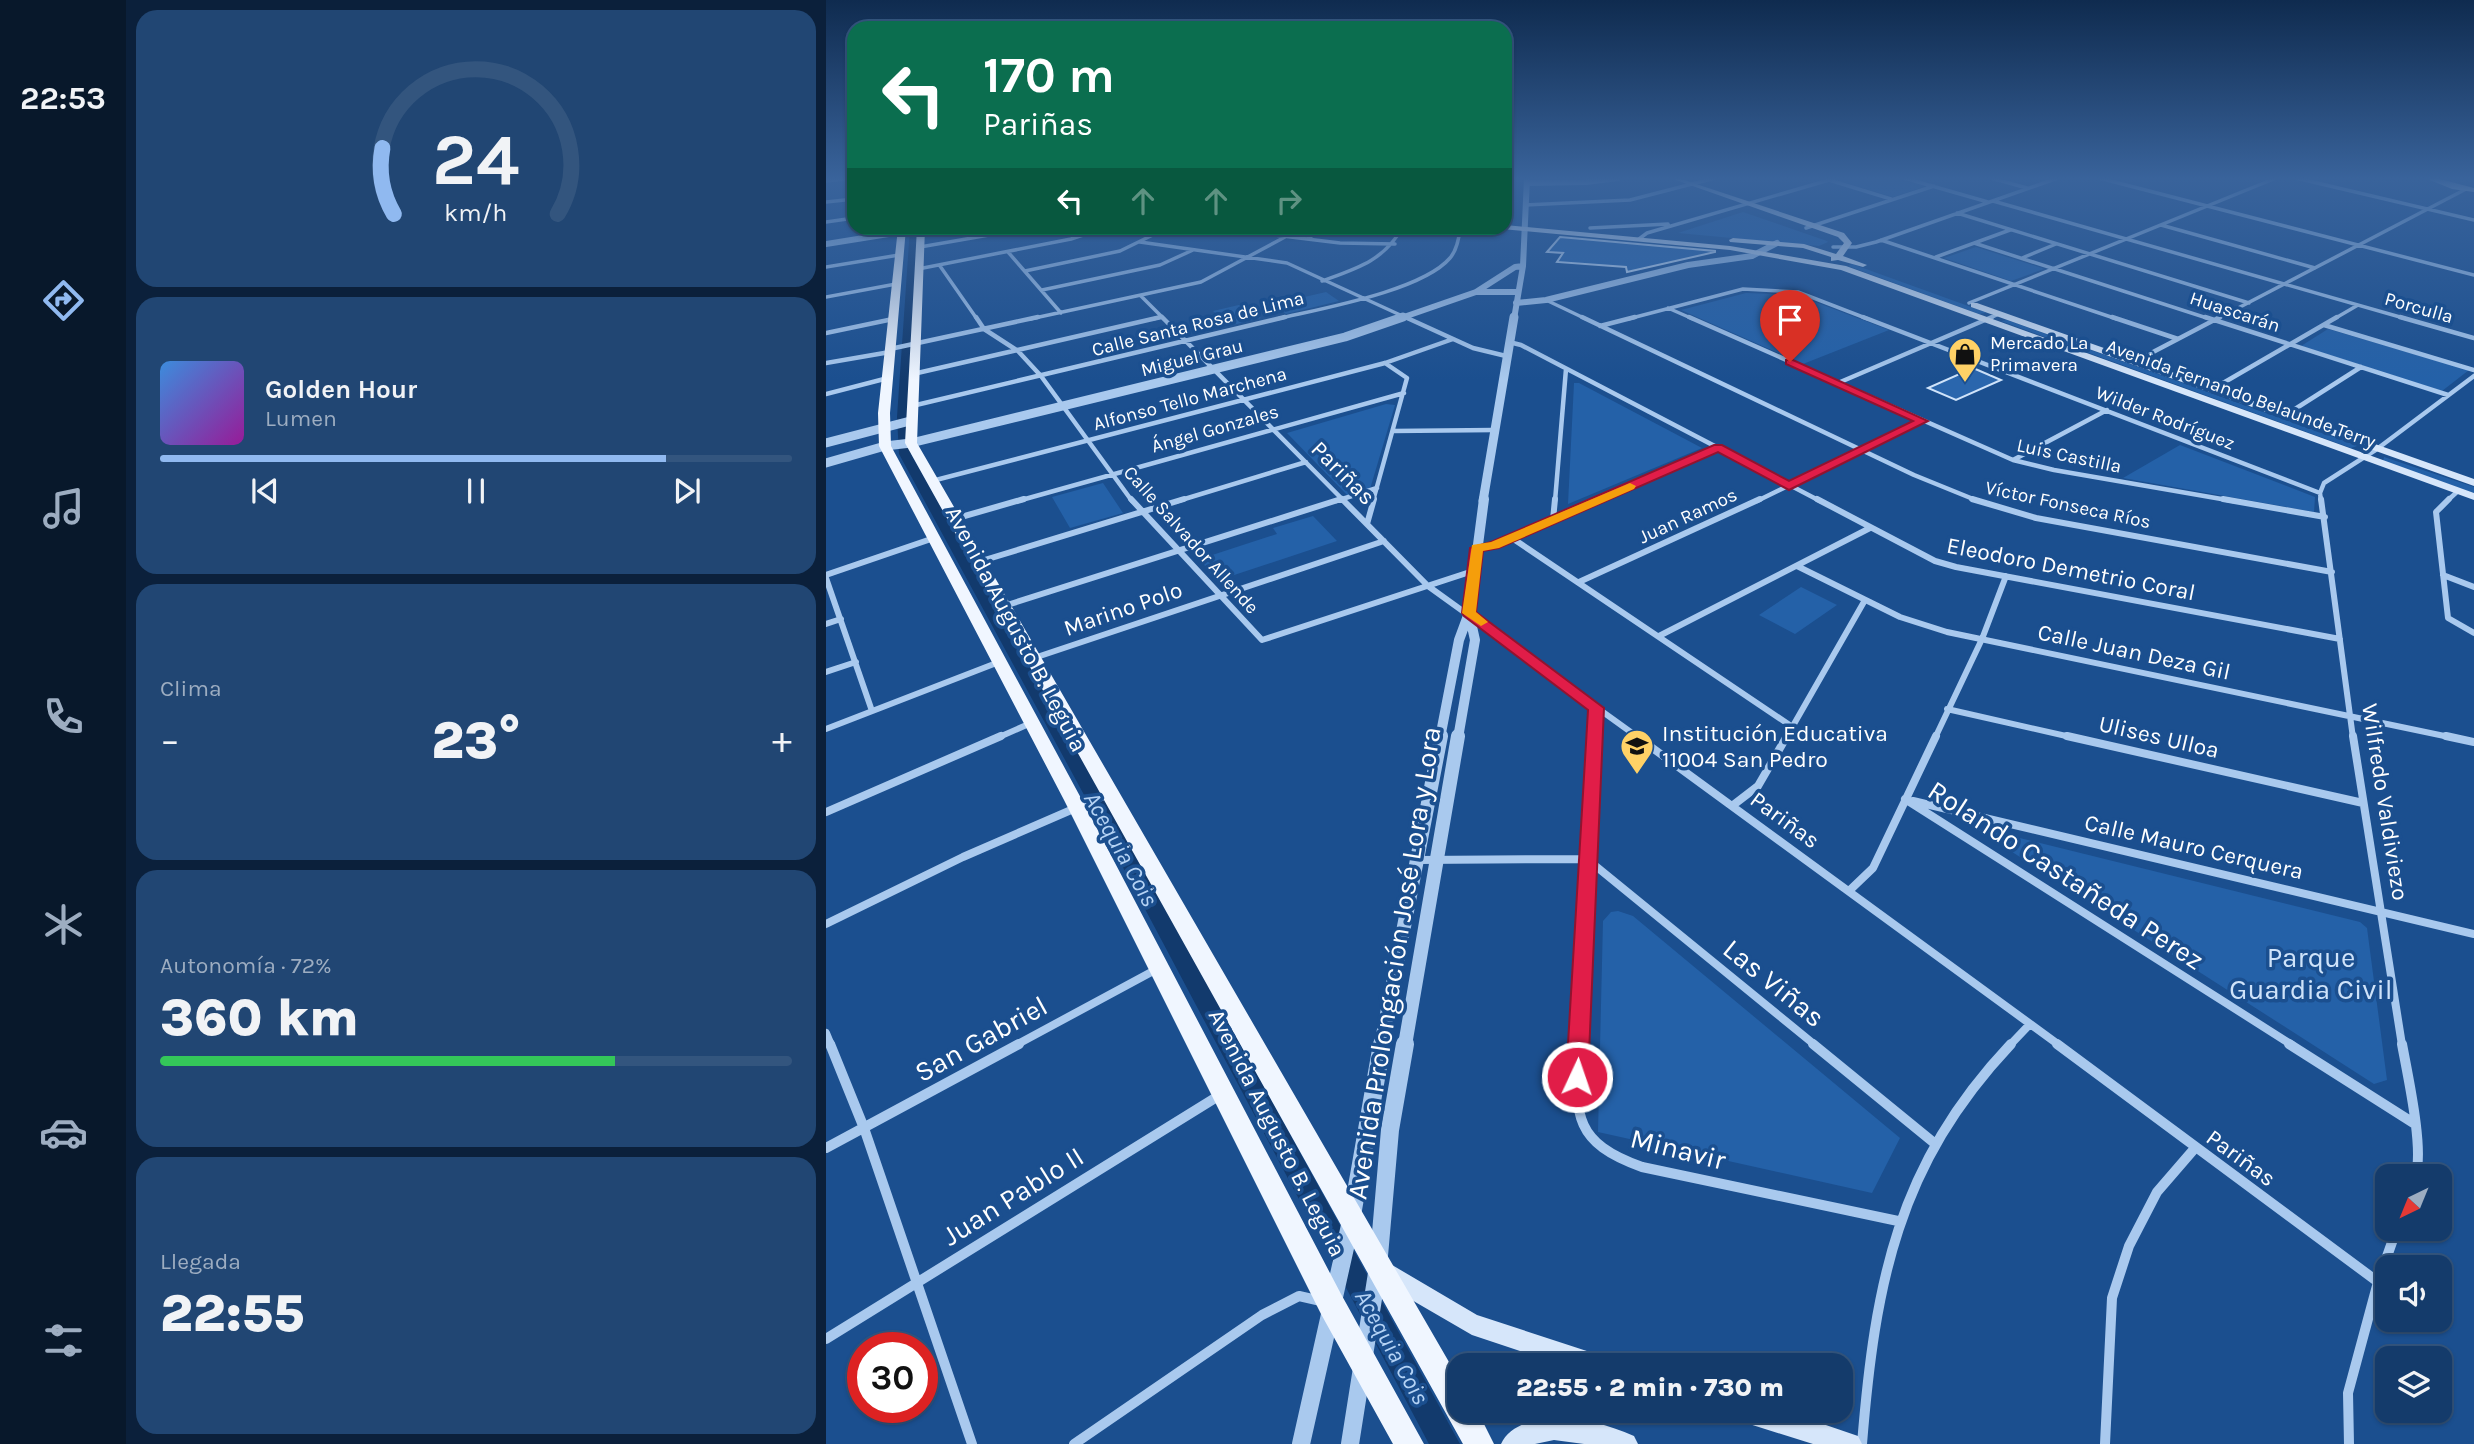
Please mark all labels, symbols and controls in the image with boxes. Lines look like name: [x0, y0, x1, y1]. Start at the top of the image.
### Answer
text: 170 m: [983, 47, 1115, 104]
icon: left: [868, 49, 959, 140]
text: 22:53: [20, 80, 106, 117]
text: Pariñas: [983, 106, 1093, 143]
text: 24: [432, 118, 520, 203]
icon: left: [1051, 182, 1089, 220]
icon: ahead: [1124, 182, 1162, 220]
icon: ahead: [1197, 182, 1235, 220]
icon: right: [1270, 182, 1308, 220]
text: km/h: [444, 198, 508, 227]
icon: directions: [39, 276, 88, 325]
street label: Calle Santa Rosa de Lima: [1090, 287, 1306, 361]
street label: Huascarán: [2187, 287, 2283, 337]
street label: Porculla: [2382, 288, 2456, 328]
pin: [1760, 290, 1820, 362]
icon: arrive: [1771, 301, 1809, 339]
place label: Mercado La Primavera: [1990, 332, 2088, 376]
street label: Miguel Grau: [1139, 335, 1245, 381]
shop icon: Mercado La Primavera: [1946, 335, 1984, 384]
street label: Avenida Fernando Belaunde Terry: [2103, 335, 2379, 453]
street label: Alfonso Tello Marchena: [1091, 363, 1289, 435]
text: Golden Hour: [265, 374, 417, 405]
street label: Wilder Rodríguez: [2092, 381, 2238, 455]
street label: Ángel Gonzales: [1149, 399, 1281, 458]
text: Lumen: [265, 405, 337, 432]
street label: Luis Castilla: [2015, 434, 2123, 478]
street label: Pariñas: [1305, 435, 1381, 511]
street label: Calle Salvador Allende: [1119, 462, 1263, 618]
icon: previous: [246, 472, 284, 510]
icon: pause: [457, 472, 495, 510]
icon: next: [668, 472, 706, 510]
street label: Víctor Fonseca Ríos: [1983, 477, 2153, 533]
icon: music: [39, 484, 88, 533]
street label: Juan Ramos: [1635, 484, 1741, 548]
street label: Avenida Augusto B. Leguia: [940, 502, 1092, 756]
street label: Eleodoro Demetrio Coral: [1944, 532, 2198, 606]
street label: Marino Polo: [1060, 576, 1186, 642]
street label: Calle Juan Deza Gil: [2035, 618, 2233, 686]
text: Clima: [160, 675, 222, 702]
icon: phone: [39, 692, 88, 741]
street label: Wilfredo Valdiviezo: [2356, 702, 2414, 902]
text: 23°: [431, 710, 521, 771]
street label: Ulises Ulloa: [2096, 710, 2222, 764]
text: −: [160, 718, 180, 763]
text: +: [772, 718, 792, 763]
place label: Institución Educativa 11004 San Pedro: [1662, 720, 1888, 773]
street label: Avenida Prolongación José Lora y Lora: [1340, 724, 1448, 1202]
school or university icon: Institución Educativa 11004 San Pedro: [1618, 727, 1656, 776]
street label: Rolando Castañeda Perez: [1922, 773, 2210, 977]
street label: Pariñas: [1745, 786, 1825, 854]
water label: Acequia Cois: [1078, 787, 1164, 911]
street label: Calle Mauro Cerquera: [2082, 809, 2306, 885]
icon: climate: [39, 900, 88, 949]
street label: Las Viñas: [1717, 932, 1831, 1034]
park label: Parque Guardia Civil: [2229, 941, 2393, 1006]
text: Autonomía · 72%: [160, 952, 332, 979]
text: 360 km: [160, 987, 359, 1048]
street label: San Gabriel: [909, 989, 1053, 1089]
street label: Avenida Augusto B. Leguia: [1203, 1005, 1351, 1261]
position arrow: [1540, 1040, 1614, 1114]
icon: car: [39, 1108, 88, 1157]
street label: Minavir: [1627, 1121, 1730, 1177]
street label: Pariñas: [2201, 1124, 2281, 1192]
street label: Juan Pablo II: [936, 1140, 1090, 1252]
north arrow: [2375, 1164, 2452, 1241]
map controls: [2375, 1164, 2452, 1423]
text: Llegada: [160, 1248, 241, 1275]
button: sound: [2375, 1255, 2452, 1332]
text: 22:55: [160, 1283, 304, 1344]
water label: Acequia Cois: [1349, 1285, 1435, 1409]
icon: filters: [39, 1316, 88, 1365]
speed limit sign: 30: [847, 1332, 938, 1423]
button: layers: [2375, 1346, 2452, 1423]
text: 22:55 · 2 min · 730 m: [1516, 1372, 1784, 1403]

